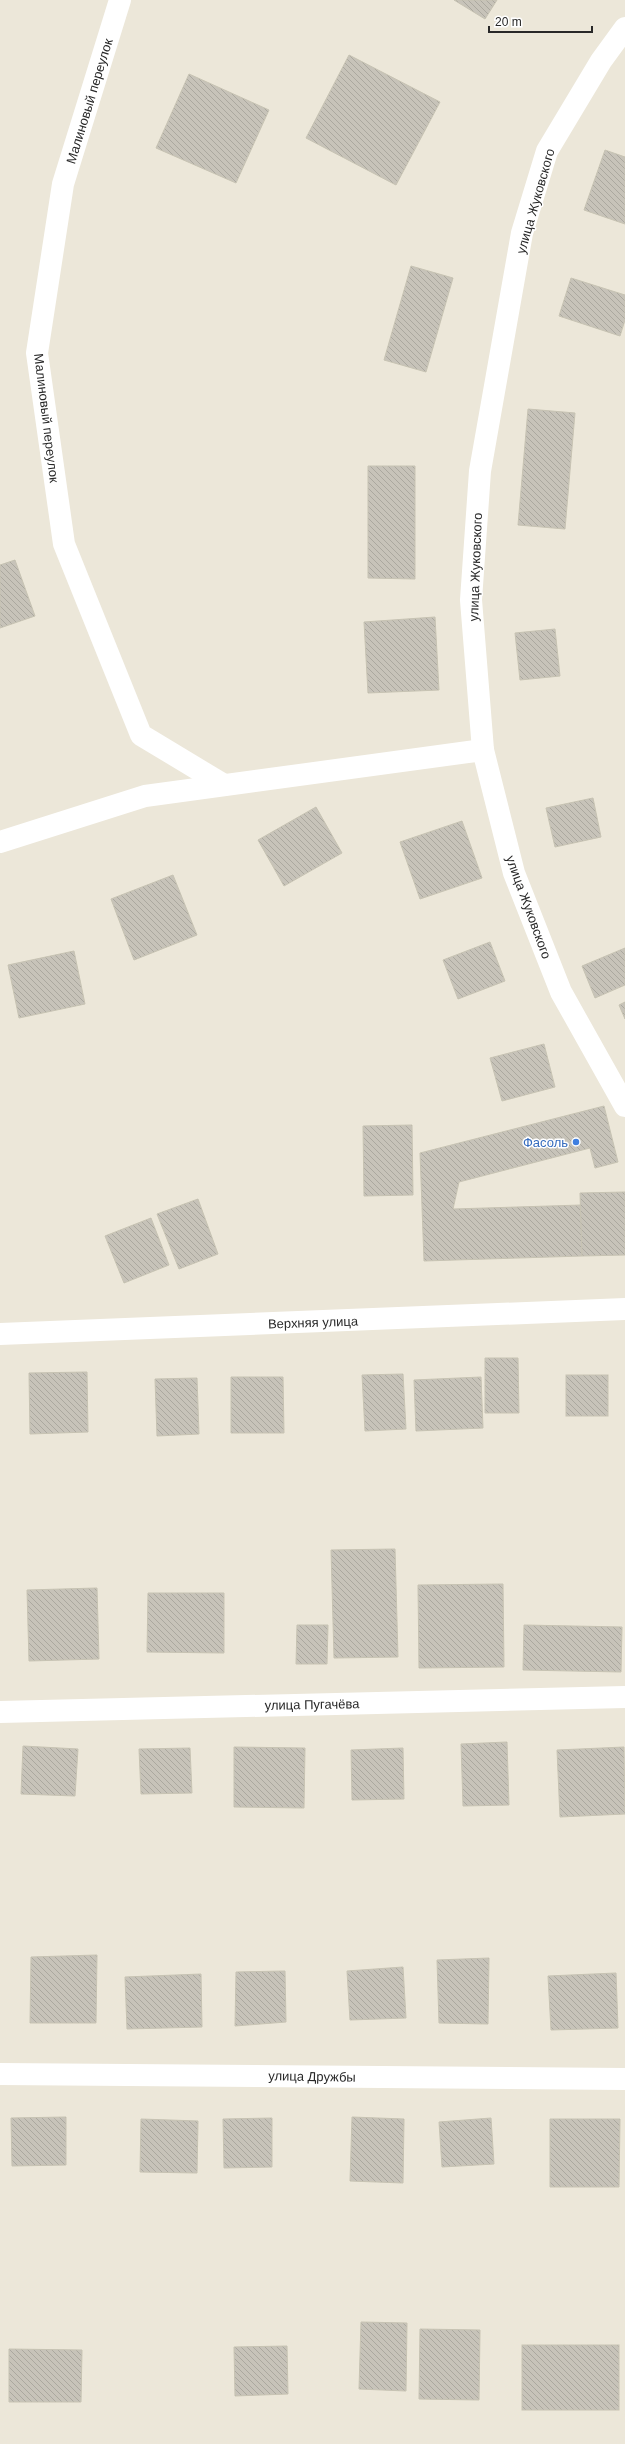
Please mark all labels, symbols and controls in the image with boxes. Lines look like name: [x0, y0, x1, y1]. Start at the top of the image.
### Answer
scale bar: [489, 8, 592, 34]
text: 20 m: [495, 15, 522, 29]
street label: Малиновый переулок: [63, 36, 116, 166]
street label: улица Жуковского: [513, 147, 558, 255]
street label: Малиновый переулок: [31, 353, 62, 484]
street label: улица Жуковского: [466, 512, 485, 622]
street label: улица Жуковского: [503, 853, 554, 961]
place label: Фасоль: [523, 1135, 568, 1150]
marker: Фасоль: [571, 1137, 581, 1147]
street label: Верхняя улица: [268, 1313, 359, 1332]
street label: улица Пугачёва: [265, 1696, 360, 1713]
street label: улица Дружбы: [268, 2068, 356, 2085]

